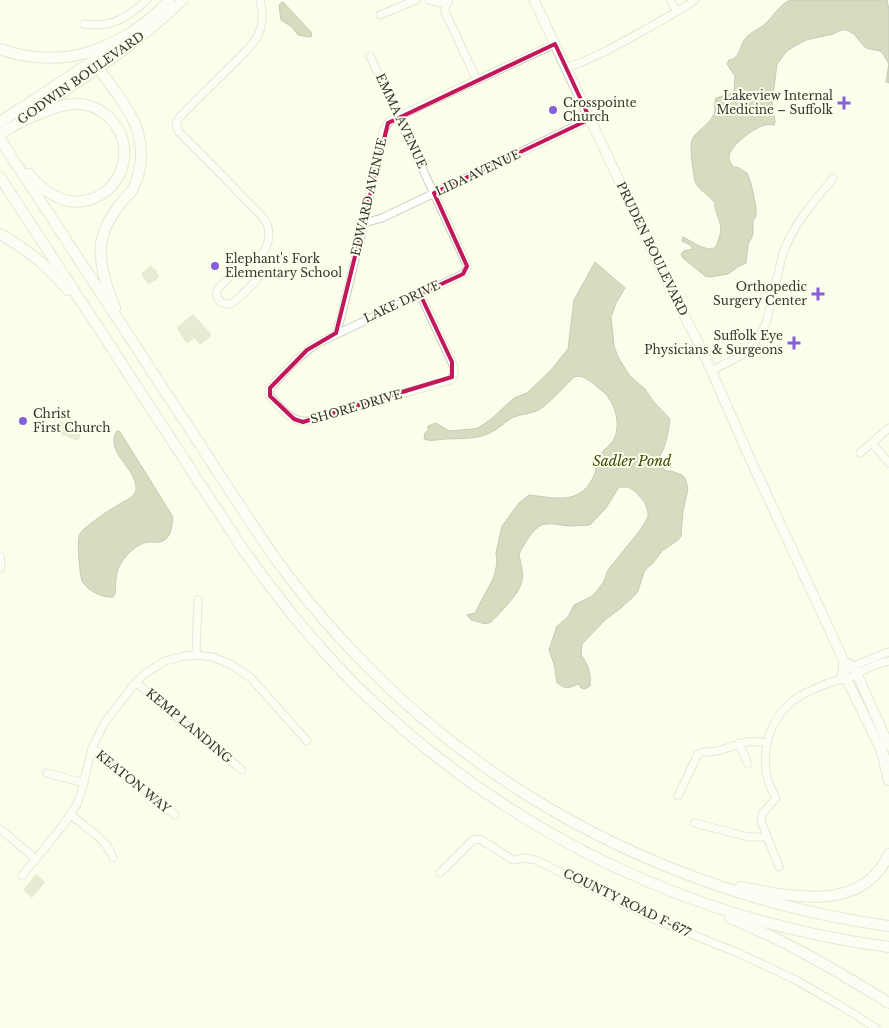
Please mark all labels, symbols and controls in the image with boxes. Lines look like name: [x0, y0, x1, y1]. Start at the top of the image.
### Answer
street label: GODWIN BOULEVARD: [14, 28, 147, 127]
street label: EMMA AVENUE: [373, 71, 430, 171]
place label: Lakeview Internal Medicine – Suffolk: [716, 88, 834, 117]
place label: Crosspointe Church: [563, 95, 637, 124]
marker: Lakeview Internal Medicine – Suffolk: [837, 96, 851, 110]
marker: Crosspointe Church: [547, 104, 559, 116]
street label: EDWARD AVENUE: [348, 136, 389, 257]
street label: LIDA AVENUE: [433, 146, 523, 199]
street label: PRUDEN BOULEVARD: [613, 179, 691, 318]
place label: Elephant's Fork Elementary School: [225, 251, 342, 280]
marker: Elephant's Fork Elementary School: [209, 260, 221, 272]
street label: LAKE DRIVE: [361, 277, 443, 326]
place label: Orthopedic Surgery Center: [713, 279, 808, 308]
marker: Orthopedic Surgery Center: [811, 287, 825, 301]
place label: Suffolk Eye Physicians & Surgeons: [644, 328, 783, 357]
marker: Suffolk Eye Physicians & Surgeons: [787, 336, 801, 350]
street label: SHORE DRIVE: [308, 386, 404, 427]
place label: Christ First Church: [33, 406, 111, 435]
marker: Christ First Church: [17, 415, 29, 427]
water label: Sadler Pond: [593, 452, 672, 470]
street label: KEMP LANDING: [143, 685, 236, 766]
street label: KEATON WAY: [93, 747, 174, 816]
street label: COUNTY ROAD F-677: [561, 865, 694, 940]

